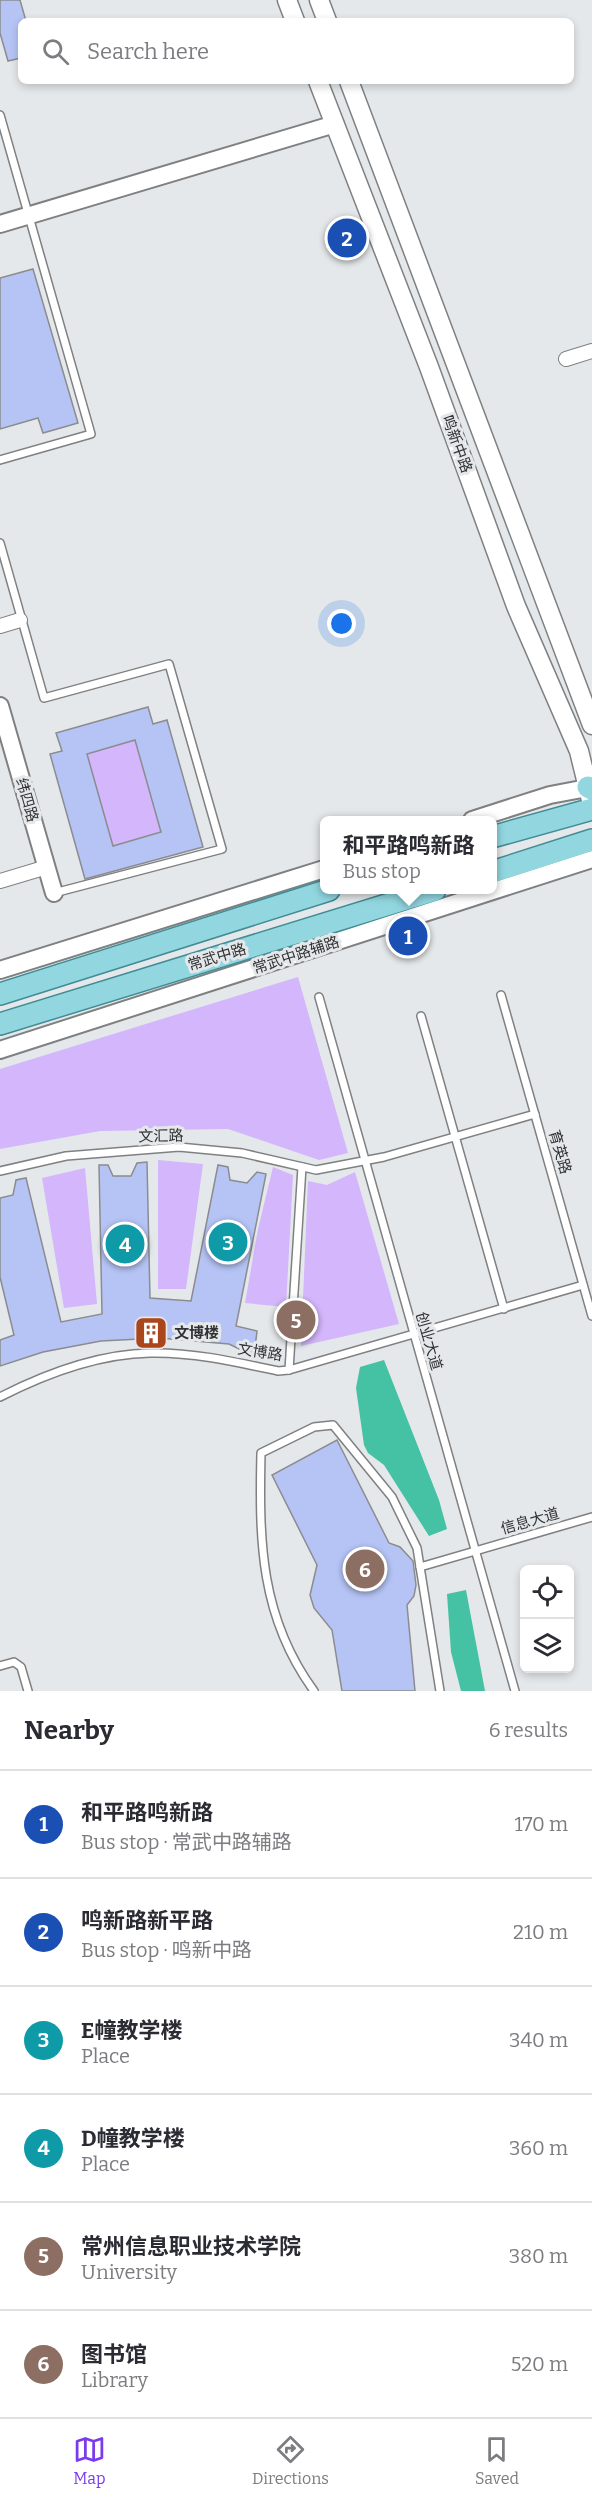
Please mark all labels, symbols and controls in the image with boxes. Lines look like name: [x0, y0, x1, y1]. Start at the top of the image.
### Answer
search box: [18, 18, 574, 84]
icon: search: [39, 35, 72, 68]
text: Search here: [87, 38, 209, 65]
pin: 2: [328, 216, 366, 260]
street label: 鸣新中路: [438, 413, 476, 475]
your location: [327, 609, 356, 638]
street label: 纬四路: [12, 776, 42, 824]
popup: [320, 816, 497, 894]
text: 和平路鸣新路: [342, 832, 475, 859]
text: Bus stop: [342, 859, 421, 883]
pin: 1: [388, 914, 428, 958]
street label: 常武中路辅路: [250, 933, 342, 977]
street label: 常武中路: [186, 940, 248, 974]
street label: 文汇路: [138, 1127, 184, 1145]
street label: 育英路: [545, 1128, 575, 1176]
pin: 3: [208, 1220, 248, 1264]
pin: 4: [106, 1222, 144, 1266]
pin: 5: [276, 1298, 316, 1342]
street label: 创业大道: [412, 1310, 446, 1372]
building icon: 文博楼: [133, 1315, 169, 1351]
place label: 文博楼: [174, 1324, 219, 1342]
street label: 文博路: [236, 1340, 284, 1364]
street label: 信息大道: [499, 1504, 561, 1538]
pin: 6: [346, 1546, 385, 1592]
map controls: [520, 1565, 574, 1673]
button: locate: [520, 1565, 574, 1619]
button: layers: [520, 1619, 574, 1673]
text: Nearby: [24, 1715, 114, 1746]
text: 6 results: [489, 1718, 568, 1742]
text: 和平路鸣新路: [81, 1799, 213, 1826]
text: 1: [39, 1812, 48, 1836]
text: 170 m: [515, 1812, 568, 1836]
text: Bus stop · 常武中路辅路: [81, 1830, 292, 1854]
text: 鸣新路新平路: [81, 1907, 213, 1934]
text: 2: [38, 1920, 49, 1944]
text: 210 m: [513, 1920, 568, 1944]
text: Bus stop · 鸣新中路: [81, 1938, 252, 1962]
text: E幢教学楼: [81, 2017, 182, 2044]
text: 3: [38, 2028, 49, 2052]
text: 340 m: [509, 2028, 568, 2052]
text: Place: [81, 2044, 130, 2068]
text: D幢教学楼: [81, 2125, 185, 2152]
text: 4: [37, 2136, 50, 2160]
text: 360 m: [509, 2136, 568, 2160]
text: Place: [81, 2152, 130, 2176]
text: 常州信息职业技术学院: [81, 2233, 301, 2260]
text: 5: [38, 2244, 49, 2268]
text: 380 m: [509, 2244, 568, 2268]
text: University: [81, 2260, 177, 2284]
text: 图书馆: [81, 2341, 147, 2368]
text: 6: [38, 2352, 49, 2376]
text: 520 m: [511, 2352, 568, 2376]
text: Library: [81, 2368, 148, 2392]
tab: Map: [73, 2433, 106, 2488]
tab: Directions: [252, 2433, 329, 2488]
tab: Saved: [475, 2433, 519, 2488]

